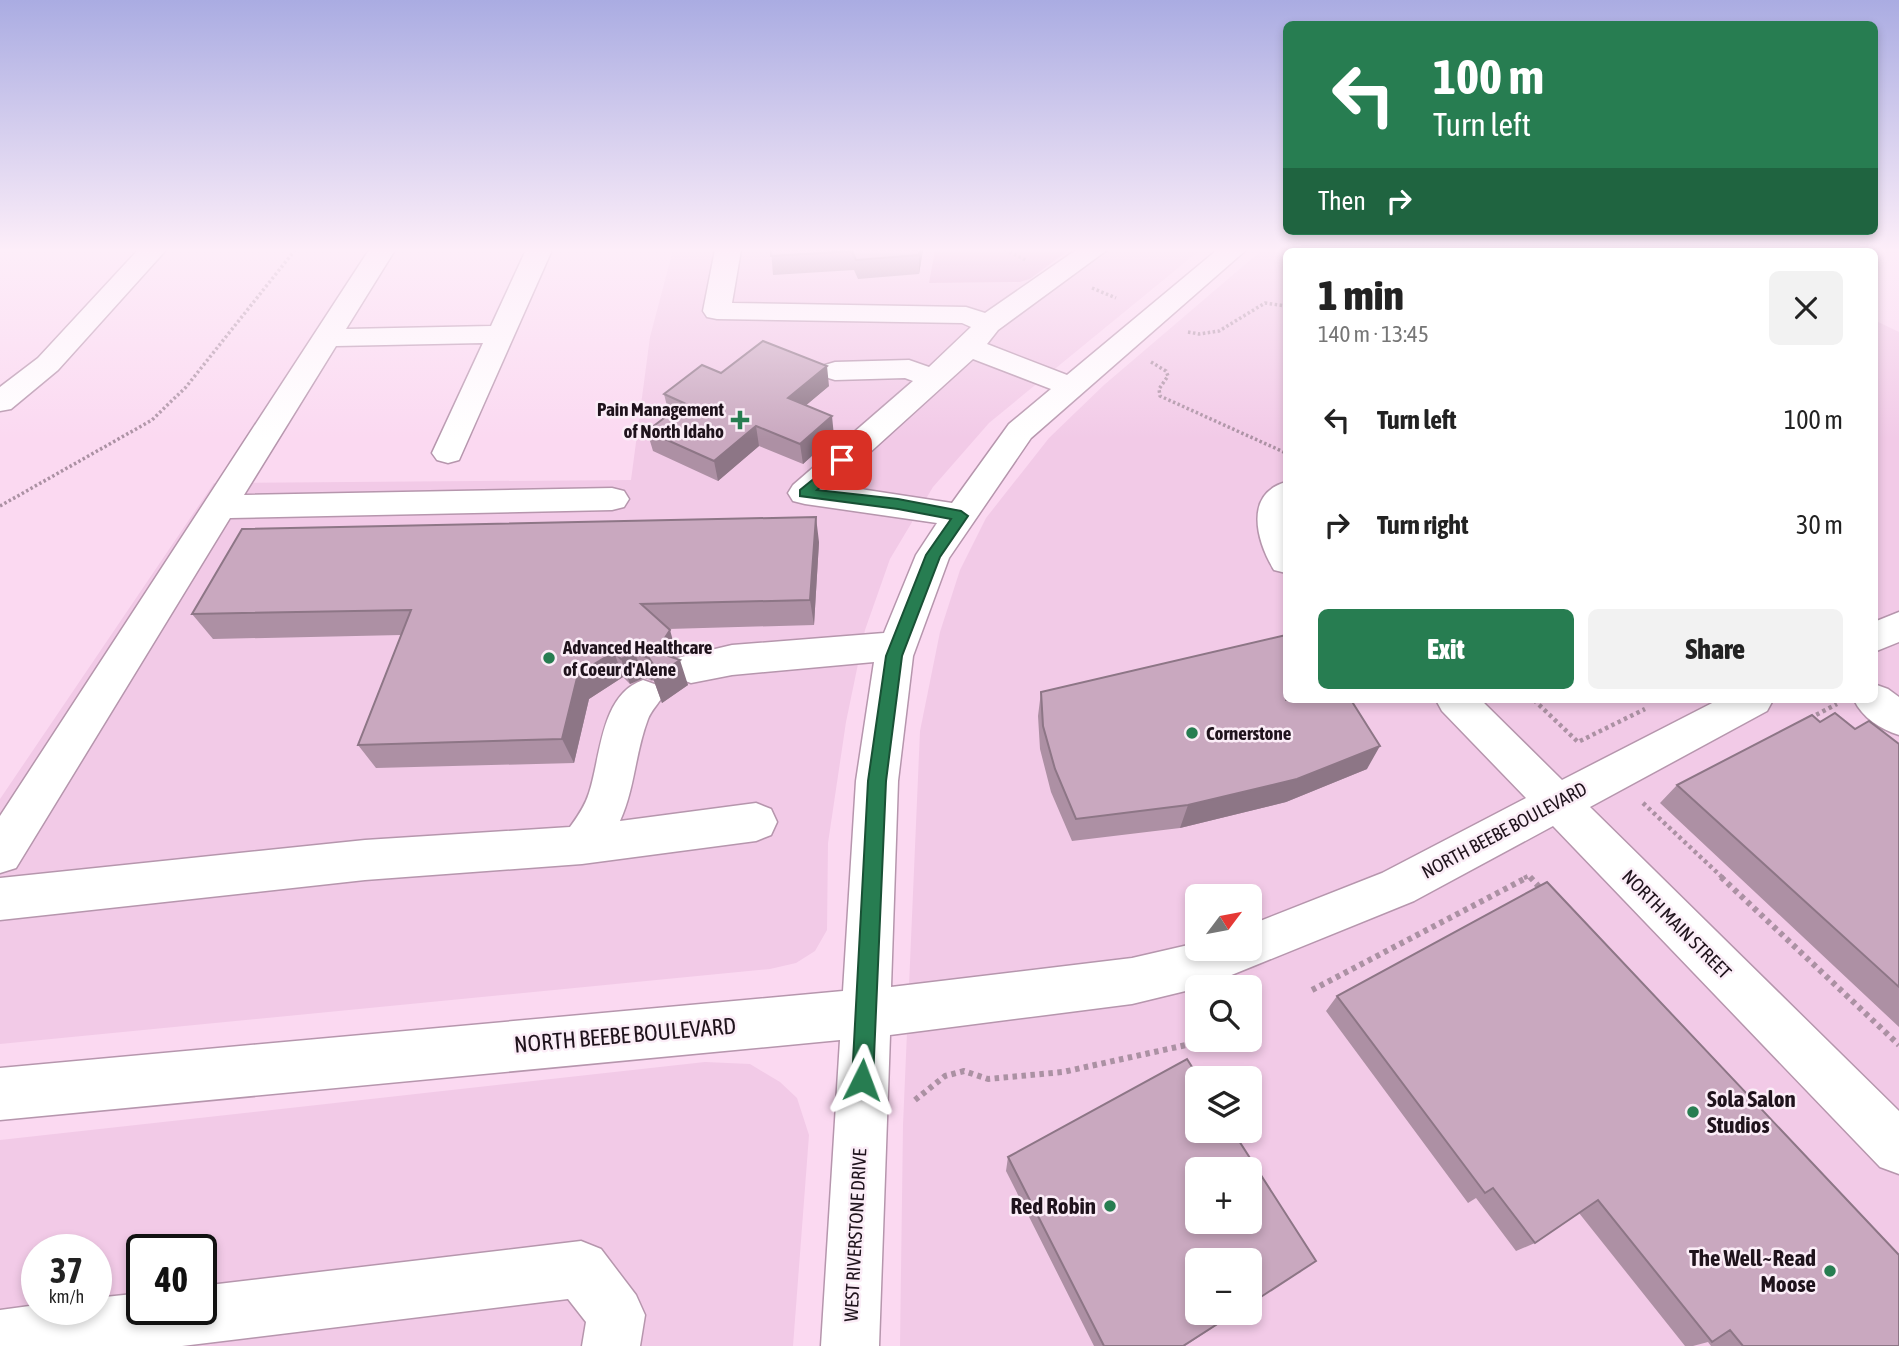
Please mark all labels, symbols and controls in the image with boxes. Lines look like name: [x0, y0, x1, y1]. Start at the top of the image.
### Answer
text: 100 m: [1433, 48, 1544, 104]
icon: left: [1318, 49, 1409, 140]
text: Turn left: [1433, 106, 1531, 143]
icon: right: [1380, 182, 1418, 220]
text: Then: [1318, 186, 1366, 216]
text: 1 min: [1318, 271, 1404, 319]
button: close: [1769, 271, 1843, 345]
text: 140 m · 13:45: [1318, 321, 1429, 347]
place label: Pain Management of North Idaho: [597, 398, 725, 442]
icon: left: [1318, 401, 1356, 439]
text: Turn left: [1377, 405, 1457, 435]
text: 100 m: [1784, 405, 1843, 435]
marker: Pain Management of North Idaho: [730, 410, 750, 430]
pin: [812, 430, 872, 490]
icon: arrive: [823, 441, 861, 479]
icon: right: [1318, 506, 1356, 544]
text: Turn right: [1377, 510, 1468, 540]
text: 30 m: [1796, 510, 1843, 540]
button: Exit: [1318, 609, 1574, 689]
button: Share: [1588, 609, 1843, 689]
place label: Advanced Healthcare of Coeur d'Alene: [562, 636, 713, 680]
marker: Advanced Healthcare of Coeur d'Alene: [541, 650, 557, 666]
place label: Cornerstone: [1206, 722, 1292, 744]
marker: Cornerstone: [1184, 725, 1200, 741]
street label: NORTH BEEBE BOULEVARD: [1418, 777, 1590, 883]
street label: NORTH MAIN STREET: [1618, 865, 1736, 983]
north arrow: [1185, 884, 1262, 961]
map controls: [1185, 884, 1262, 1325]
button: search: [1185, 975, 1262, 1052]
street label: NORTH BEEBE BOULEVARD: [513, 1012, 737, 1058]
position arrow: [825, 1043, 899, 1117]
button: layers: [1185, 1066, 1262, 1143]
place label: Sola Salon Studios: [1707, 1086, 1796, 1138]
marker: Sola Salon Studios: [1685, 1104, 1701, 1120]
street label: WEST RIVERSTONE DRIVE: [839, 1148, 871, 1322]
button: +: [1185, 1157, 1262, 1234]
place label: Red Robin: [1010, 1193, 1096, 1219]
marker: Red Robin: [1102, 1198, 1118, 1214]
speed limit sign: 40: [126, 1234, 217, 1325]
place label: The Well~Read Moose: [1689, 1245, 1816, 1297]
button: −: [1185, 1248, 1262, 1325]
text: 37: [50, 1250, 83, 1290]
marker: The Well~Read Moose: [1822, 1263, 1838, 1279]
text: km/h: [49, 1286, 84, 1307]

